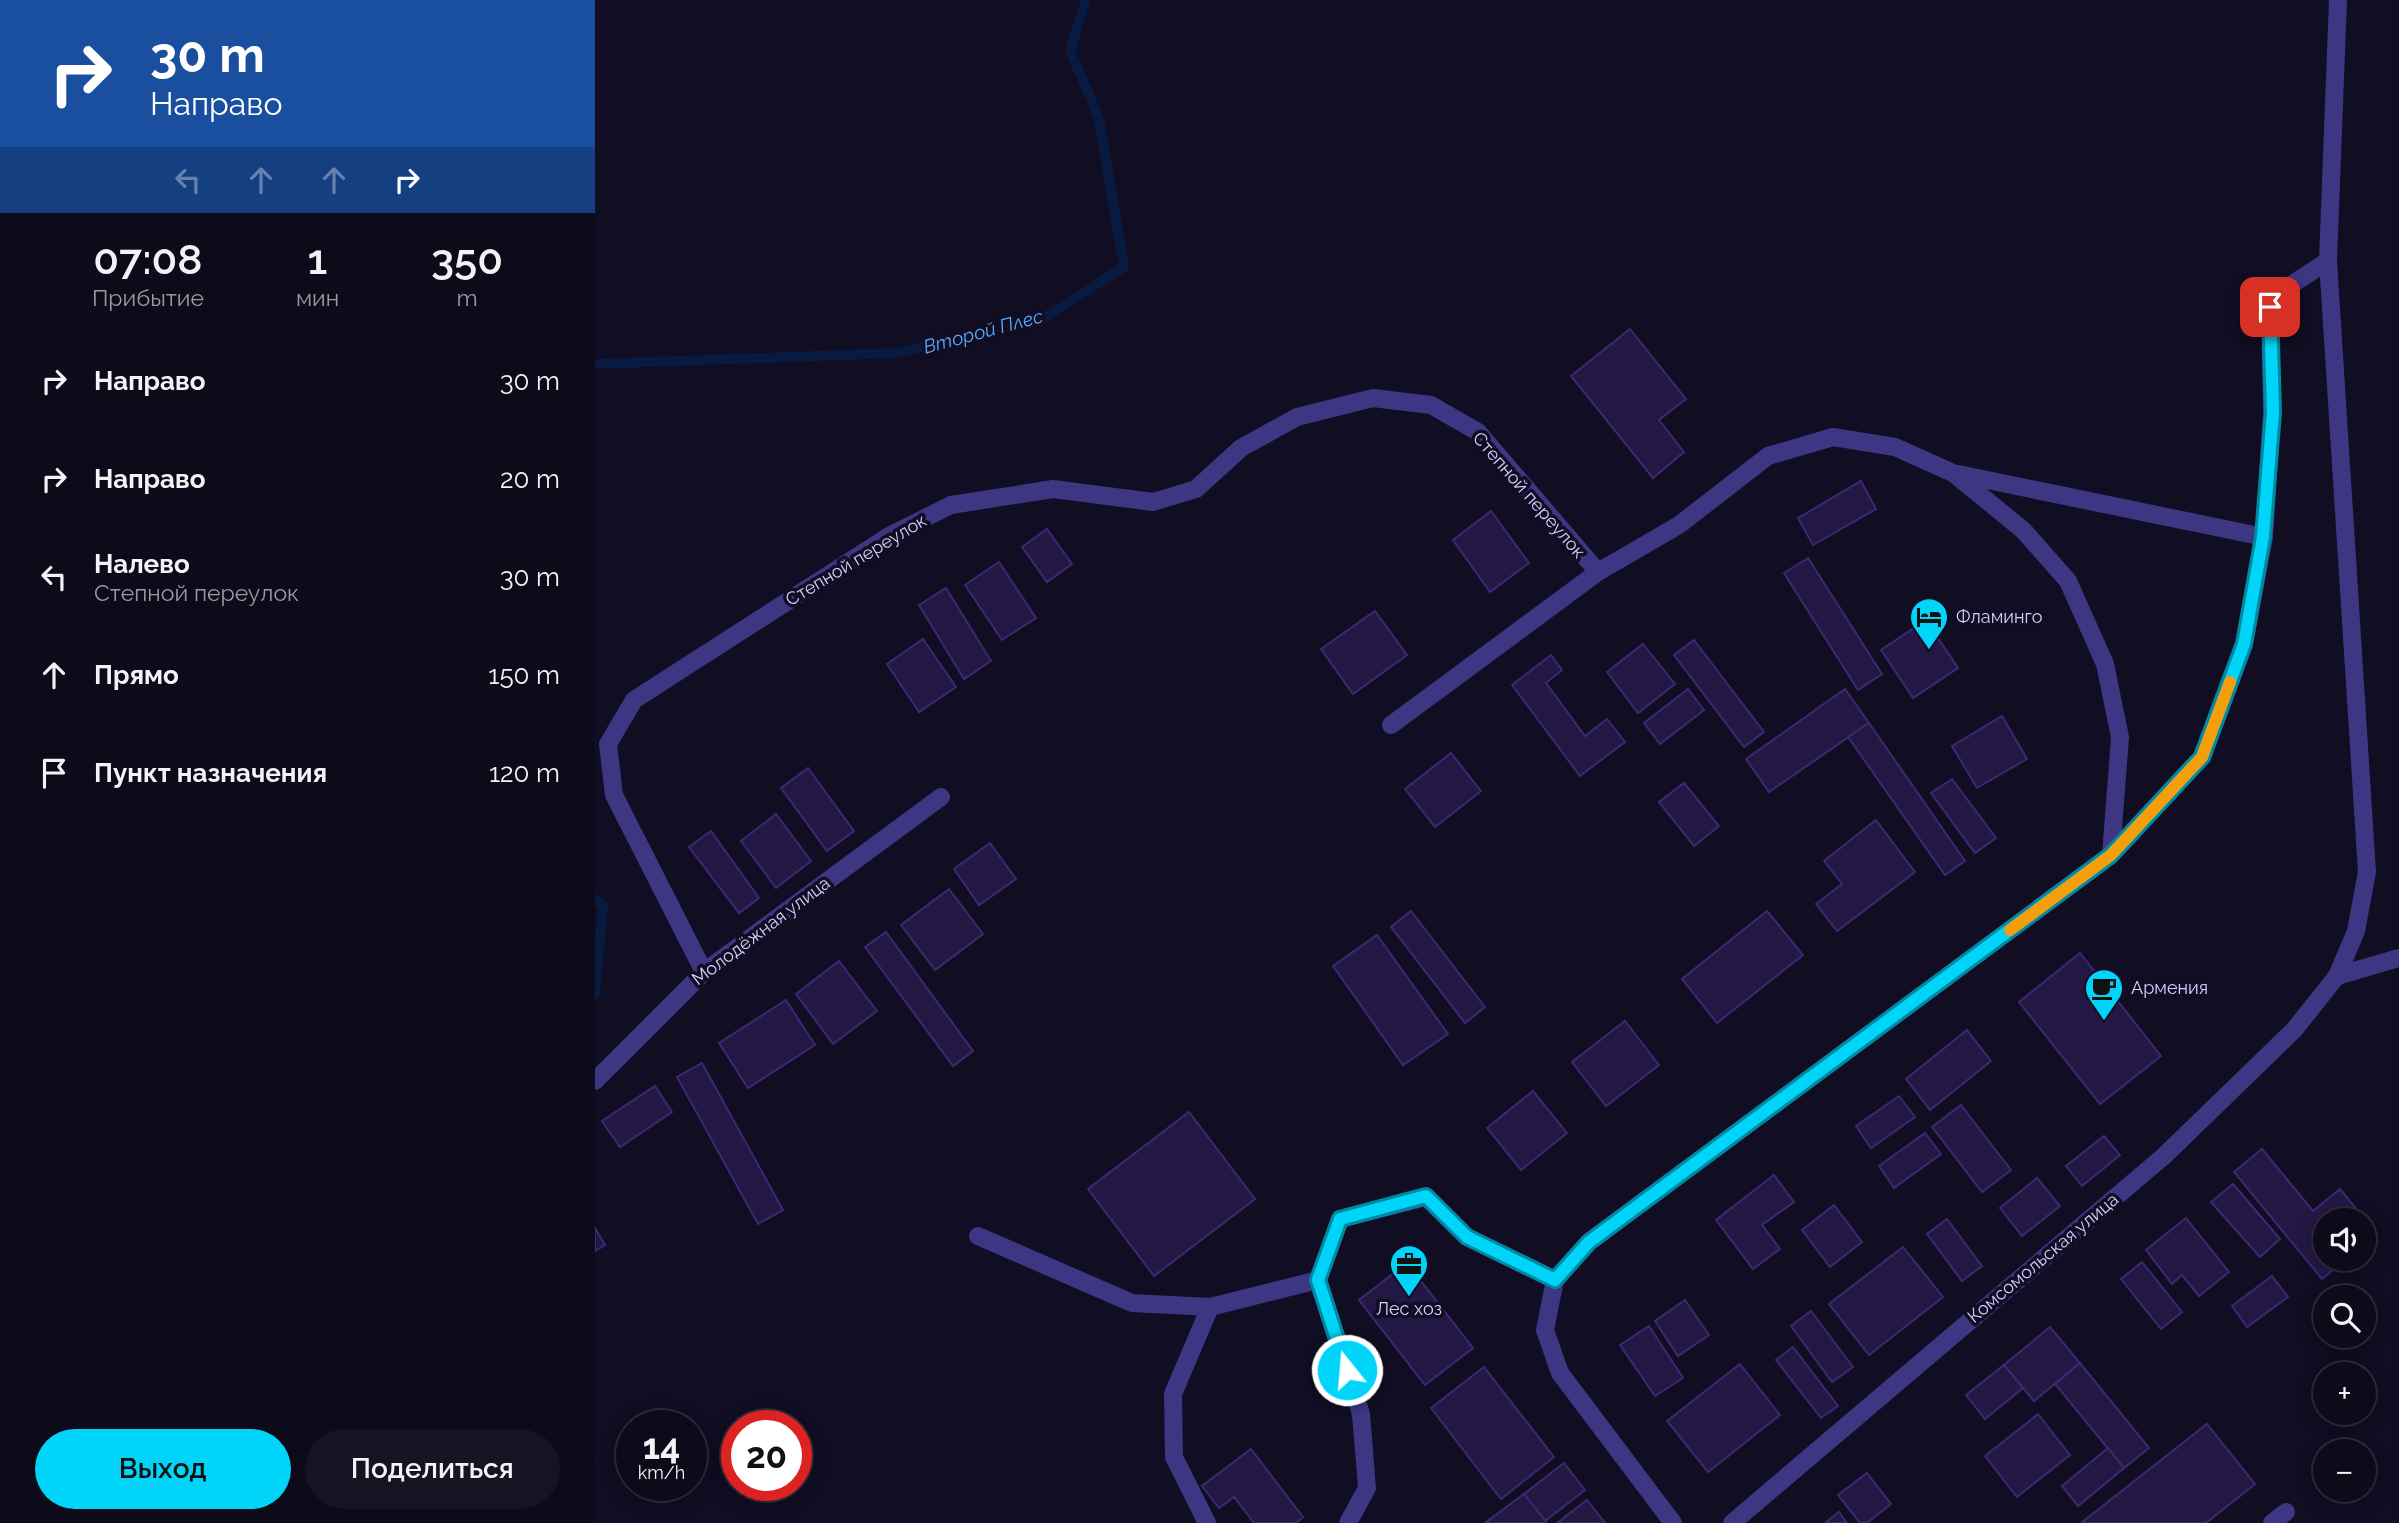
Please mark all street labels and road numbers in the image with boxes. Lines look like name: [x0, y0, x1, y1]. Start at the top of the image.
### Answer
street label: Степной переулок: [1469, 427, 1590, 562]
street label: Степной переулок: [782, 509, 930, 610]
street label: Молодёжная улица: [688, 872, 834, 989]
street label: Комсомольская улица: [1963, 1188, 2122, 1327]

